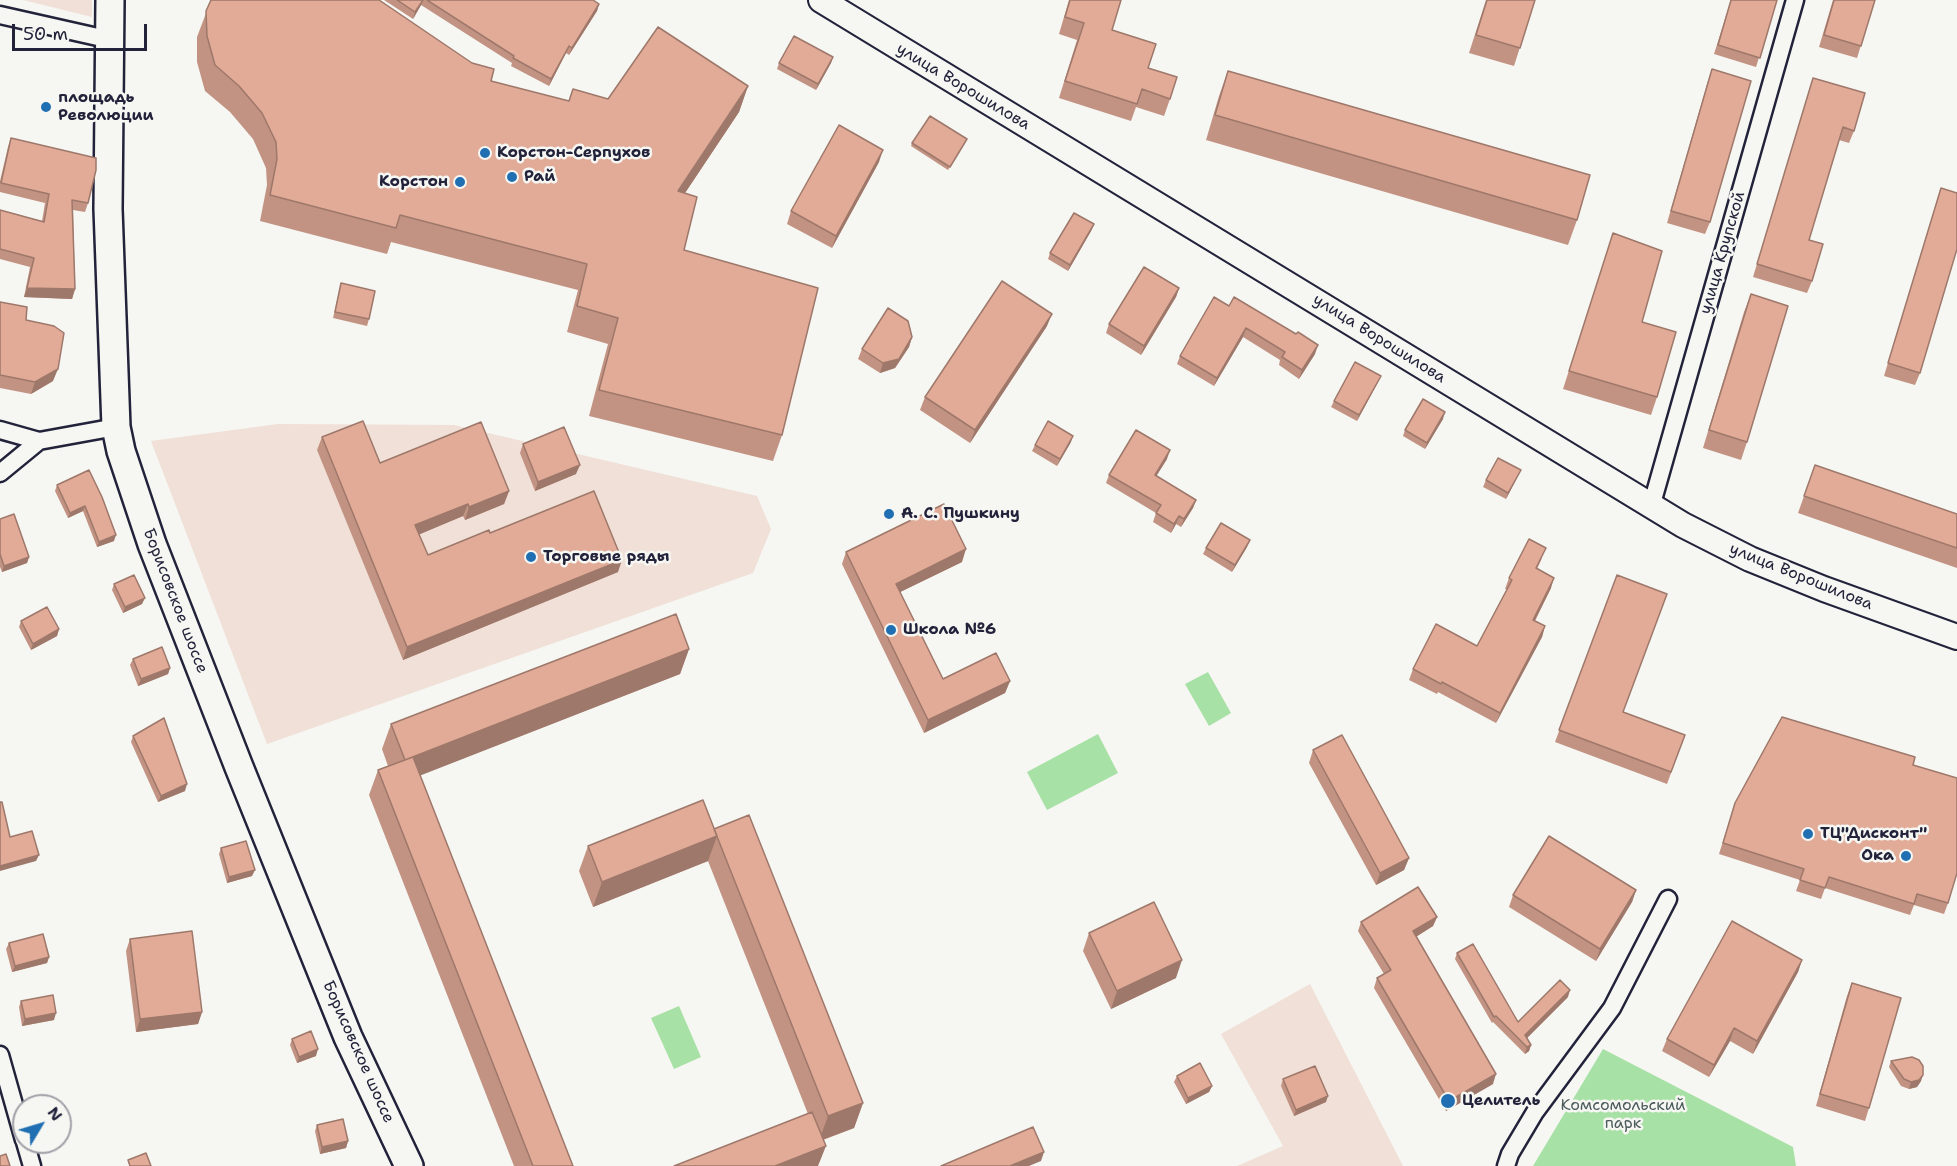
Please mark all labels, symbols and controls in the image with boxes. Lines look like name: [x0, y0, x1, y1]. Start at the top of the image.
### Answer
scale bar: [15, 12, 150, 50]
text: 50 m: [23, 22, 68, 46]
street label: улица Ворошилова: [893, 39, 1033, 135]
place label: площадь Революции: [58, 88, 154, 126]
marker: площадь Революции: [39, 100, 53, 114]
place label: Корстон-Серпухов: [497, 143, 650, 163]
marker: Корстон-Серпухов: [478, 146, 492, 160]
place label: Рай: [524, 167, 555, 187]
marker: Рай: [505, 170, 519, 184]
place label: Корстон: [379, 172, 448, 192]
marker: Корстон: [453, 175, 467, 189]
street label: улица Крупской: [1696, 189, 1750, 317]
street label: улица Ворошилова: [1309, 290, 1449, 388]
place label: А. С. Пушкину: [901, 504, 1020, 524]
marker: А. С. Пушкину: [882, 507, 896, 521]
street label: Борисовское шоссе: [139, 526, 211, 676]
street label: улица Ворошилова: [1727, 539, 1875, 615]
place label: Торговые ряды: [543, 547, 669, 567]
marker: Торговые ряды: [524, 550, 538, 564]
place label: Школа №6: [903, 620, 996, 640]
marker: Школа №6: [884, 623, 898, 637]
place label: ТЦ"Дисконт": [1820, 824, 1927, 844]
marker: ТЦ"Дисконт": [1801, 827, 1815, 841]
place label: Ока: [1861, 846, 1894, 866]
marker: Ока: [1899, 849, 1913, 863]
street label: Борисовское шоссе: [318, 978, 398, 1126]
place label: Целитель: [1462, 1091, 1540, 1111]
marker: Целитель: [1439, 1092, 1457, 1110]
north arrow: [12, 1094, 72, 1154]
park label: Комсомольский парк: [1561, 1096, 1685, 1134]
text: N: [43, 1102, 67, 1125]

